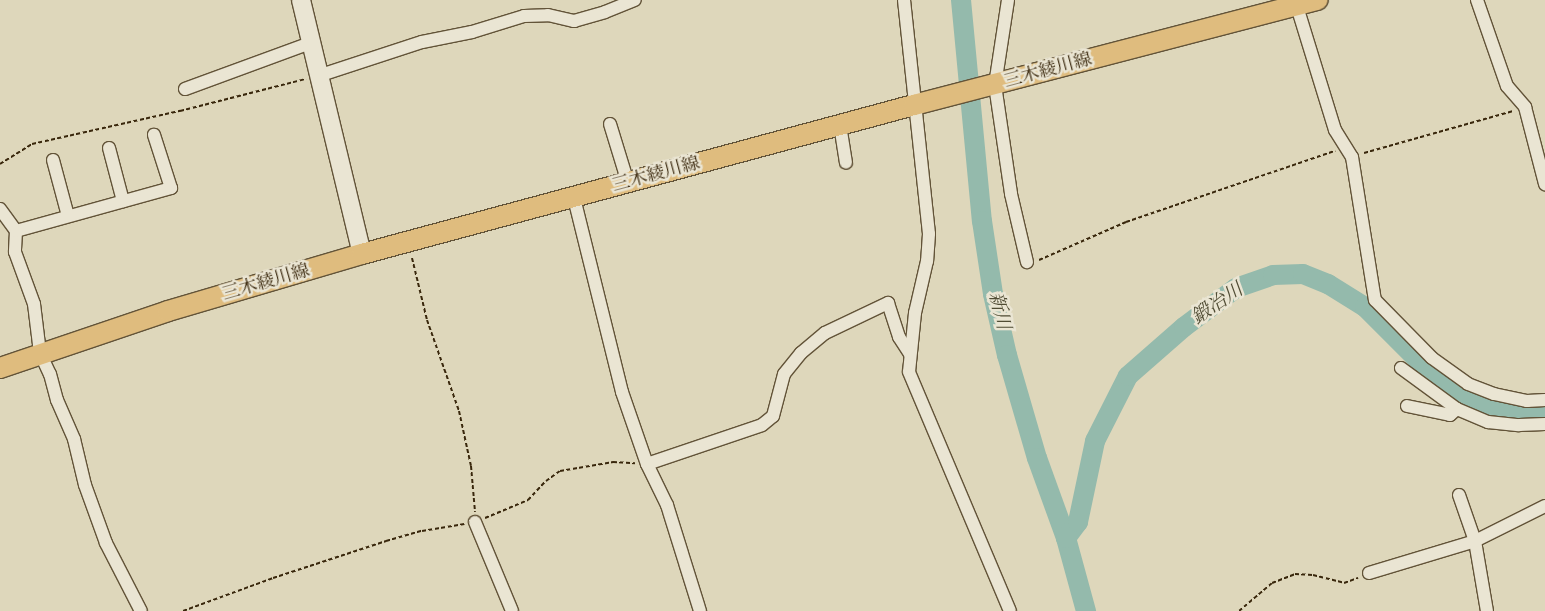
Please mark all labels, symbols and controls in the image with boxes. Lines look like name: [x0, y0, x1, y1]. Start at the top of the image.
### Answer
street label: 三木綾川線: [1002, 49, 1094, 93]
street label: 三木綾川線: [610, 153, 702, 197]
street label: 三木綾川線: [220, 260, 312, 306]
water label: 鍛冶川: [1188, 280, 1248, 330]
water label: 新川: [982, 290, 1014, 332]

